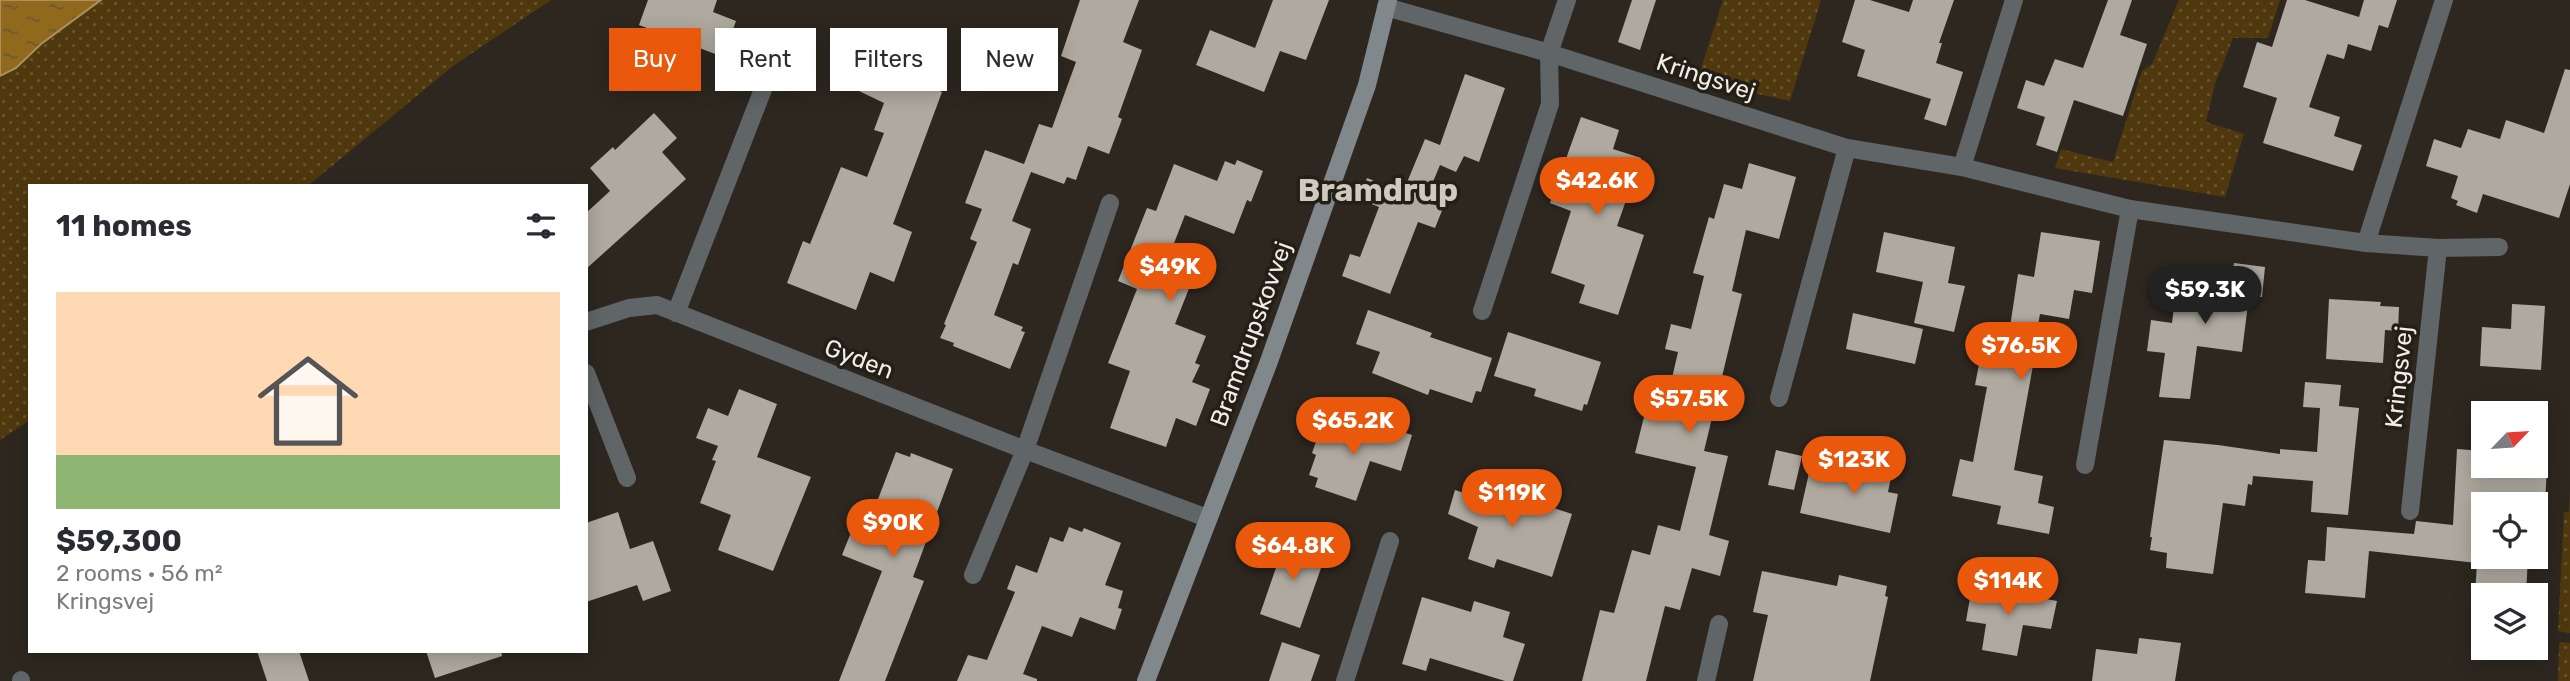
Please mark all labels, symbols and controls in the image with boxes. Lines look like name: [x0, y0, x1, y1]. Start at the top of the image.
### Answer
chip: Buy: [609, 28, 701, 91]
chip: Rent: [715, 28, 816, 91]
chip: Filters: [830, 28, 947, 91]
chip: New: [961, 28, 1058, 91]
street label: Kringsvej: [1653, 48, 1759, 106]
pin: $42.6K: [1540, 158, 1654, 217]
text: $42.6K: [1556, 166, 1638, 194]
district label: Bramdrup: [1298, 171, 1458, 209]
icon: filters: [522, 207, 560, 245]
text: 11 homes: [56, 208, 192, 244]
street label: Bramdrupskovvej: [1205, 238, 1297, 430]
pin: $49K: [1129, 244, 1211, 303]
text: $49K: [1140, 252, 1200, 280]
pin: $59.3K: [2148, 266, 2262, 326]
text: $59.3K: [2165, 275, 2245, 303]
pin: $76.5K: [1964, 322, 2078, 382]
street label: Kringsvej: [2380, 325, 2418, 429]
text: $76.5K: [1981, 331, 2061, 359]
street label: Gyden: [821, 333, 897, 385]
icon: home: [245, 338, 371, 464]
pin: $57.5K: [1632, 376, 1746, 435]
text: $57.5K: [1650, 384, 1728, 412]
pin: $65.2K: [1296, 398, 1410, 457]
north arrow: [2471, 401, 2548, 478]
map controls: [2471, 401, 2548, 660]
text: $65.2K: [1312, 406, 1394, 434]
pin: $123K: [1805, 436, 1903, 496]
text: $123K: [1818, 445, 1890, 473]
pin: $119K: [1463, 470, 1561, 529]
text: $119K: [1478, 478, 1546, 506]
button: locate: [2471, 492, 2548, 569]
pin: $90K: [852, 500, 934, 559]
text: $90K: [863, 508, 924, 536]
pin: $64.8K: [1236, 522, 1350, 582]
text: $59,300: [56, 523, 182, 559]
text: $64.8K: [1251, 531, 1335, 559]
pin: $114K: [1959, 558, 2057, 617]
text: 2 rooms · 56 m²: [56, 559, 223, 587]
text: $114K: [1973, 566, 2043, 594]
button: layers: [2471, 583, 2548, 660]
text: Kringsvej: [56, 587, 154, 615]

